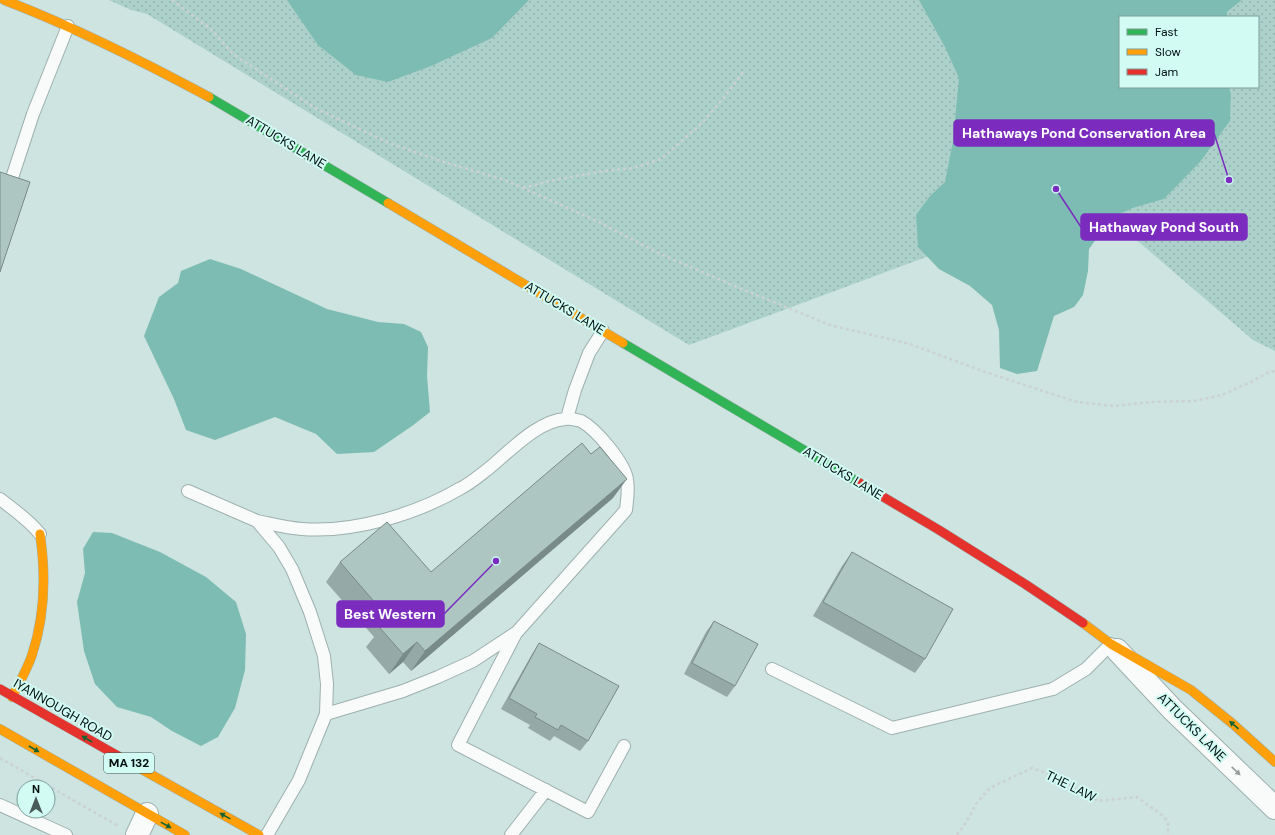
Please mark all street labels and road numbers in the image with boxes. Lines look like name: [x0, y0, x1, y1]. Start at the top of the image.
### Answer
street label: ATTUCKS LANE: [243, 111, 329, 173]
street label: ATTUCKS LANE: [522, 277, 608, 339]
street label: ATTUCKS LANE: [800, 442, 886, 504]
street label: IYANNOUGH ROAD: [10, 675, 116, 745]
street label: ATTUCKS LANE: [1154, 689, 1230, 765]
road number: MA 132: [104, 753, 154, 773]
street label: THE LAW: [1043, 767, 1099, 806]

